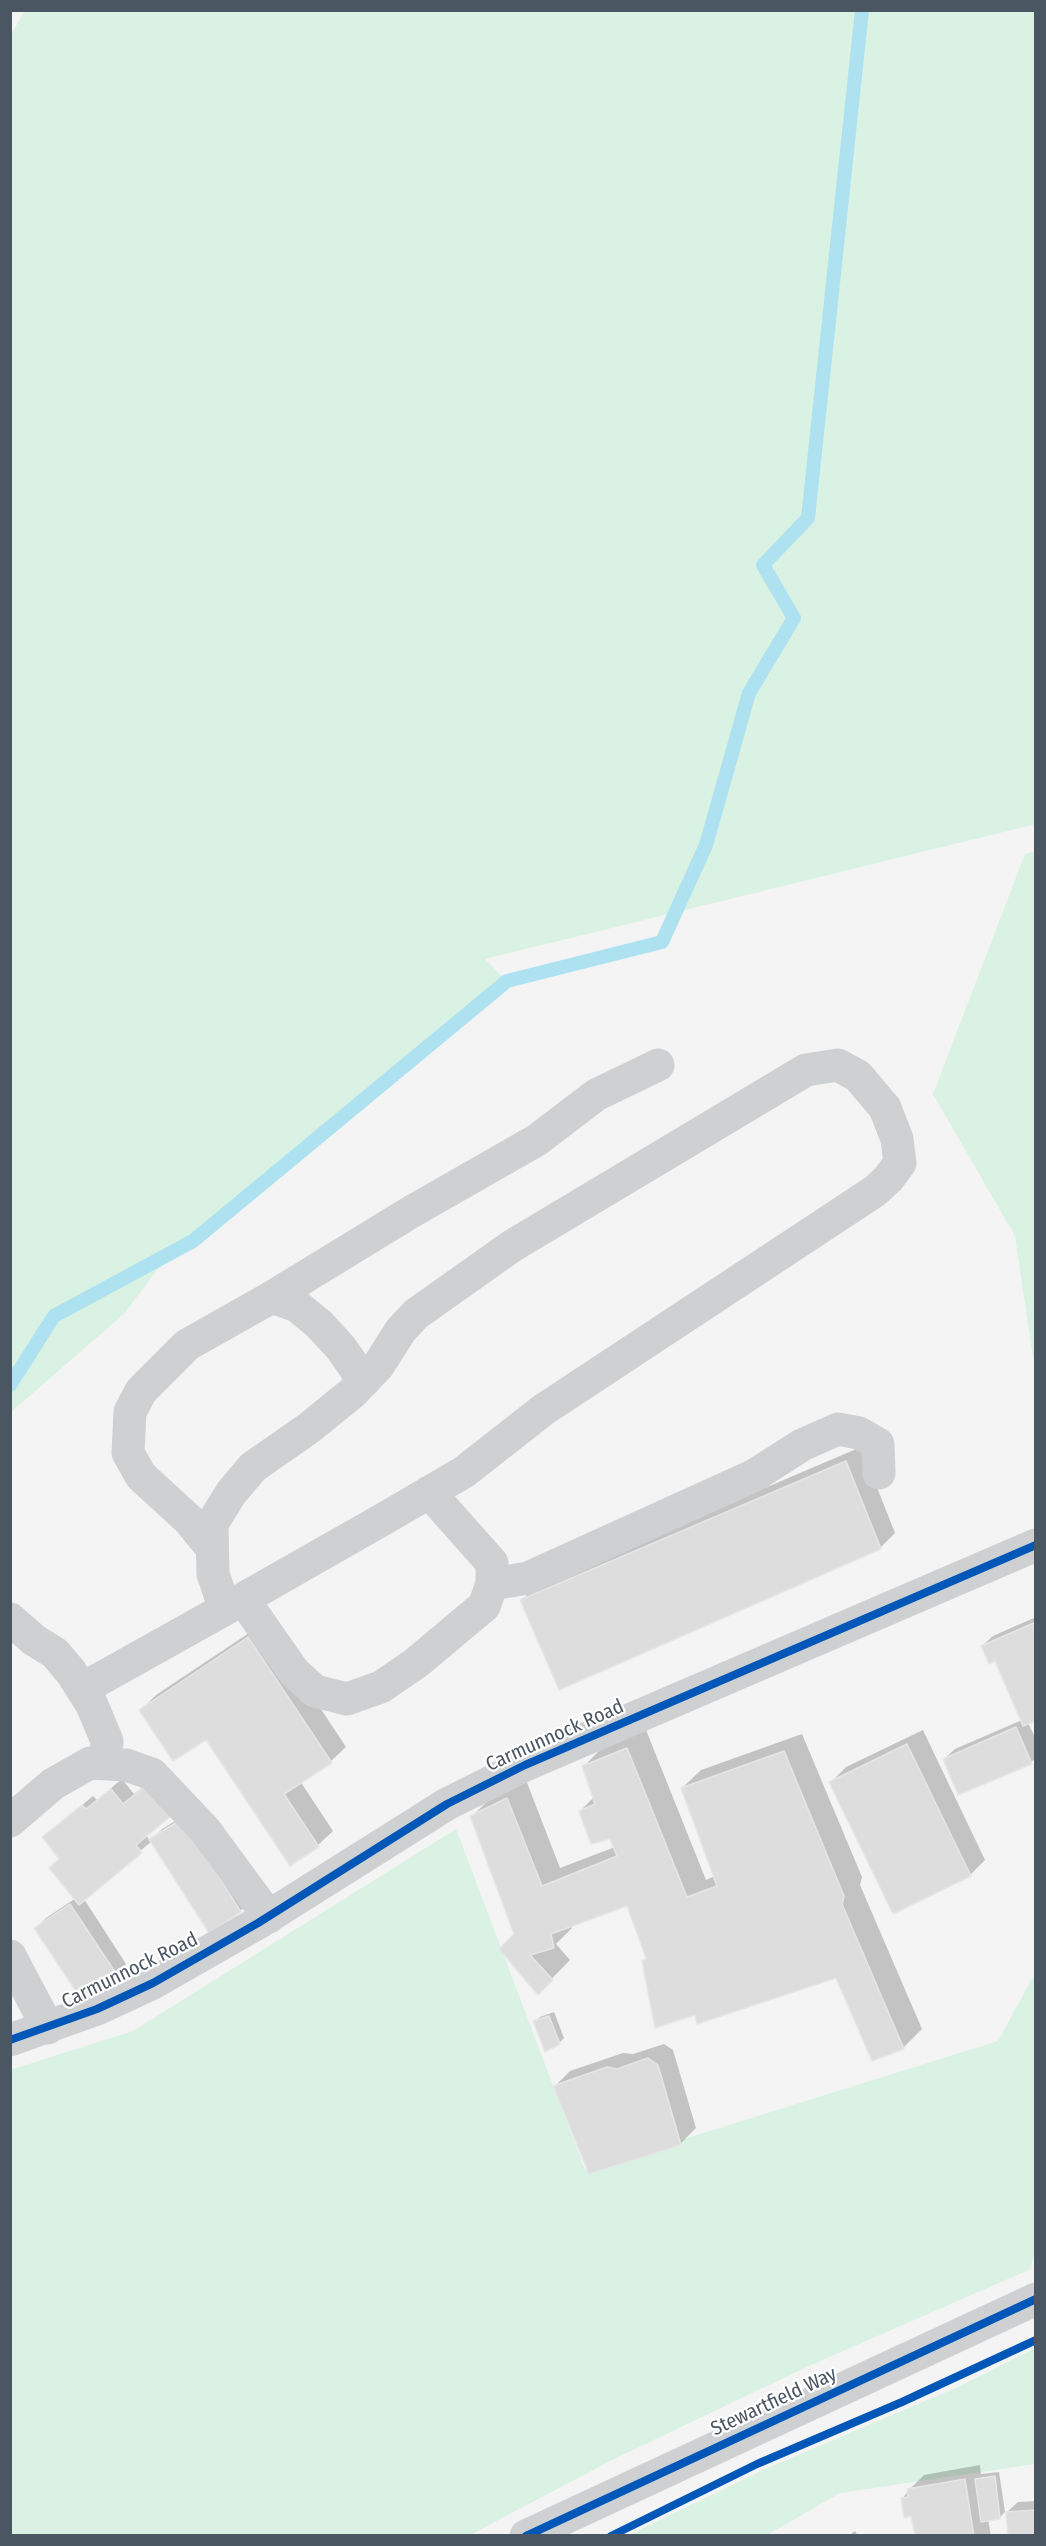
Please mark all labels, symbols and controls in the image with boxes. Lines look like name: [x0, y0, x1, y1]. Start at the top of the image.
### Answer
street label: Carmunnock Road: [482, 1695, 628, 1777]
street label: Carmunnock Road: [58, 1928, 202, 2014]
street label: Stewartfield Way: [707, 2362, 841, 2442]

